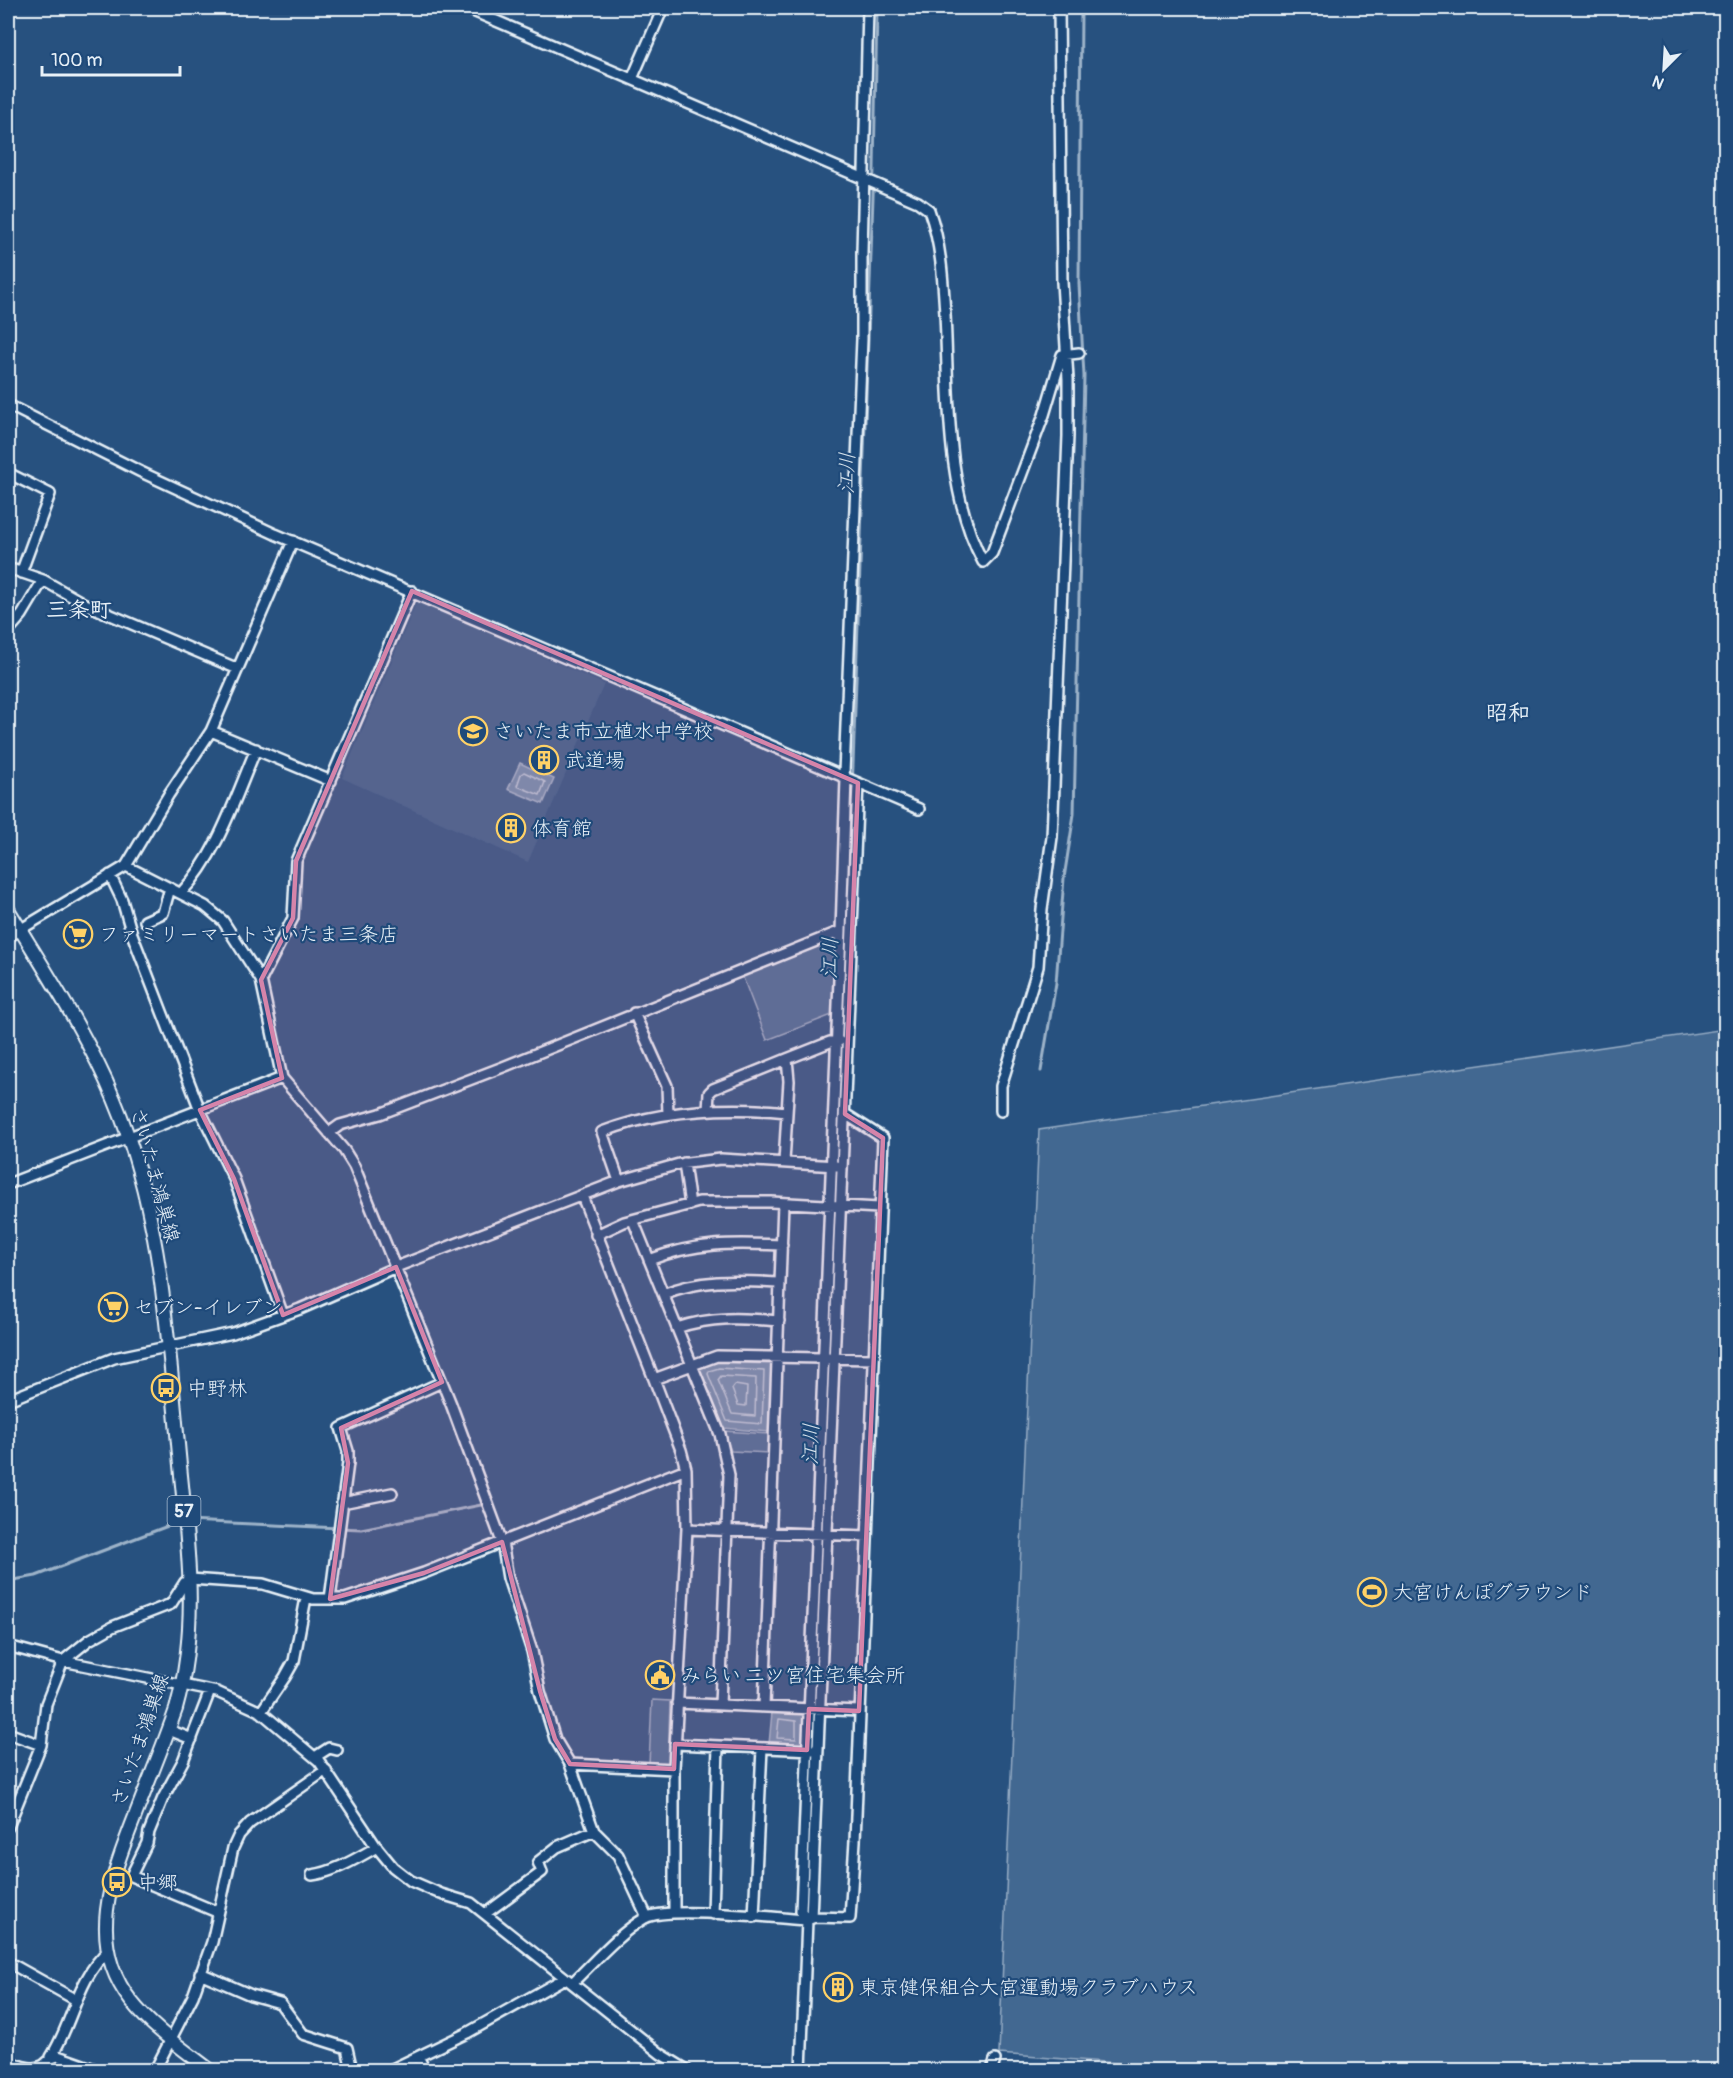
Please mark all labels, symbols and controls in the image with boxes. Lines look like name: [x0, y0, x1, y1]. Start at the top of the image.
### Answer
scale bar: [42, 39, 180, 77]
north arrow: [1634, 39, 1694, 99]
text: 100 m: [51, 49, 103, 72]
text: N: [1649, 70, 1667, 93]
water label: 江川: [833, 452, 861, 494]
district label: 三条町: [46, 596, 112, 624]
district label: 昭和: [1486, 699, 1530, 727]
school or university icon: さいたま市立植水中学校: [457, 715, 489, 747]
place label: さいたま市立植水中学校: [494, 719, 713, 744]
building icon: 武道場: [528, 744, 560, 776]
place label: 武道場: [565, 748, 625, 773]
building icon: 体育館: [495, 812, 527, 844]
place label: 体育館: [532, 816, 592, 841]
supermarket icon: ファミリーマートさいたま三条店: [62, 918, 94, 950]
place label: ファミリーマートさいたま三条店: [99, 922, 399, 947]
water label: 江川: [816, 937, 844, 979]
street label: さいたま鴻巣線: [125, 1105, 185, 1245]
supermarket icon: セブン-イレブン: [97, 1291, 129, 1323]
place label: セブン-イレブン: [134, 1295, 283, 1320]
bus stop icon: 中野林: [150, 1372, 182, 1404]
place label: 中野林: [187, 1376, 247, 1401]
water label: 江川: [797, 1423, 825, 1465]
road number: 57: [168, 1496, 201, 1526]
sports icon: 大宮けんぽグラウンド: [1356, 1576, 1388, 1608]
place label: 大宮けんぽグラウンド: [1393, 1580, 1593, 1605]
public building icon: みらい 二ツ宮住宅集会所: [644, 1659, 676, 1691]
place label: みらい 二ツ宮住宅集会所: [681, 1663, 905, 1688]
street label: さいたま鴻巣線: [106, 1670, 174, 1810]
bus stop icon: 中郷: [101, 1866, 133, 1898]
place label: 中郷: [138, 1870, 178, 1895]
building icon: 東京健保組合大宮運動場クラブハウス: [822, 1971, 854, 2003]
place label: 東京健保組合大宮運動場クラブハウス: [859, 1975, 1198, 2000]

